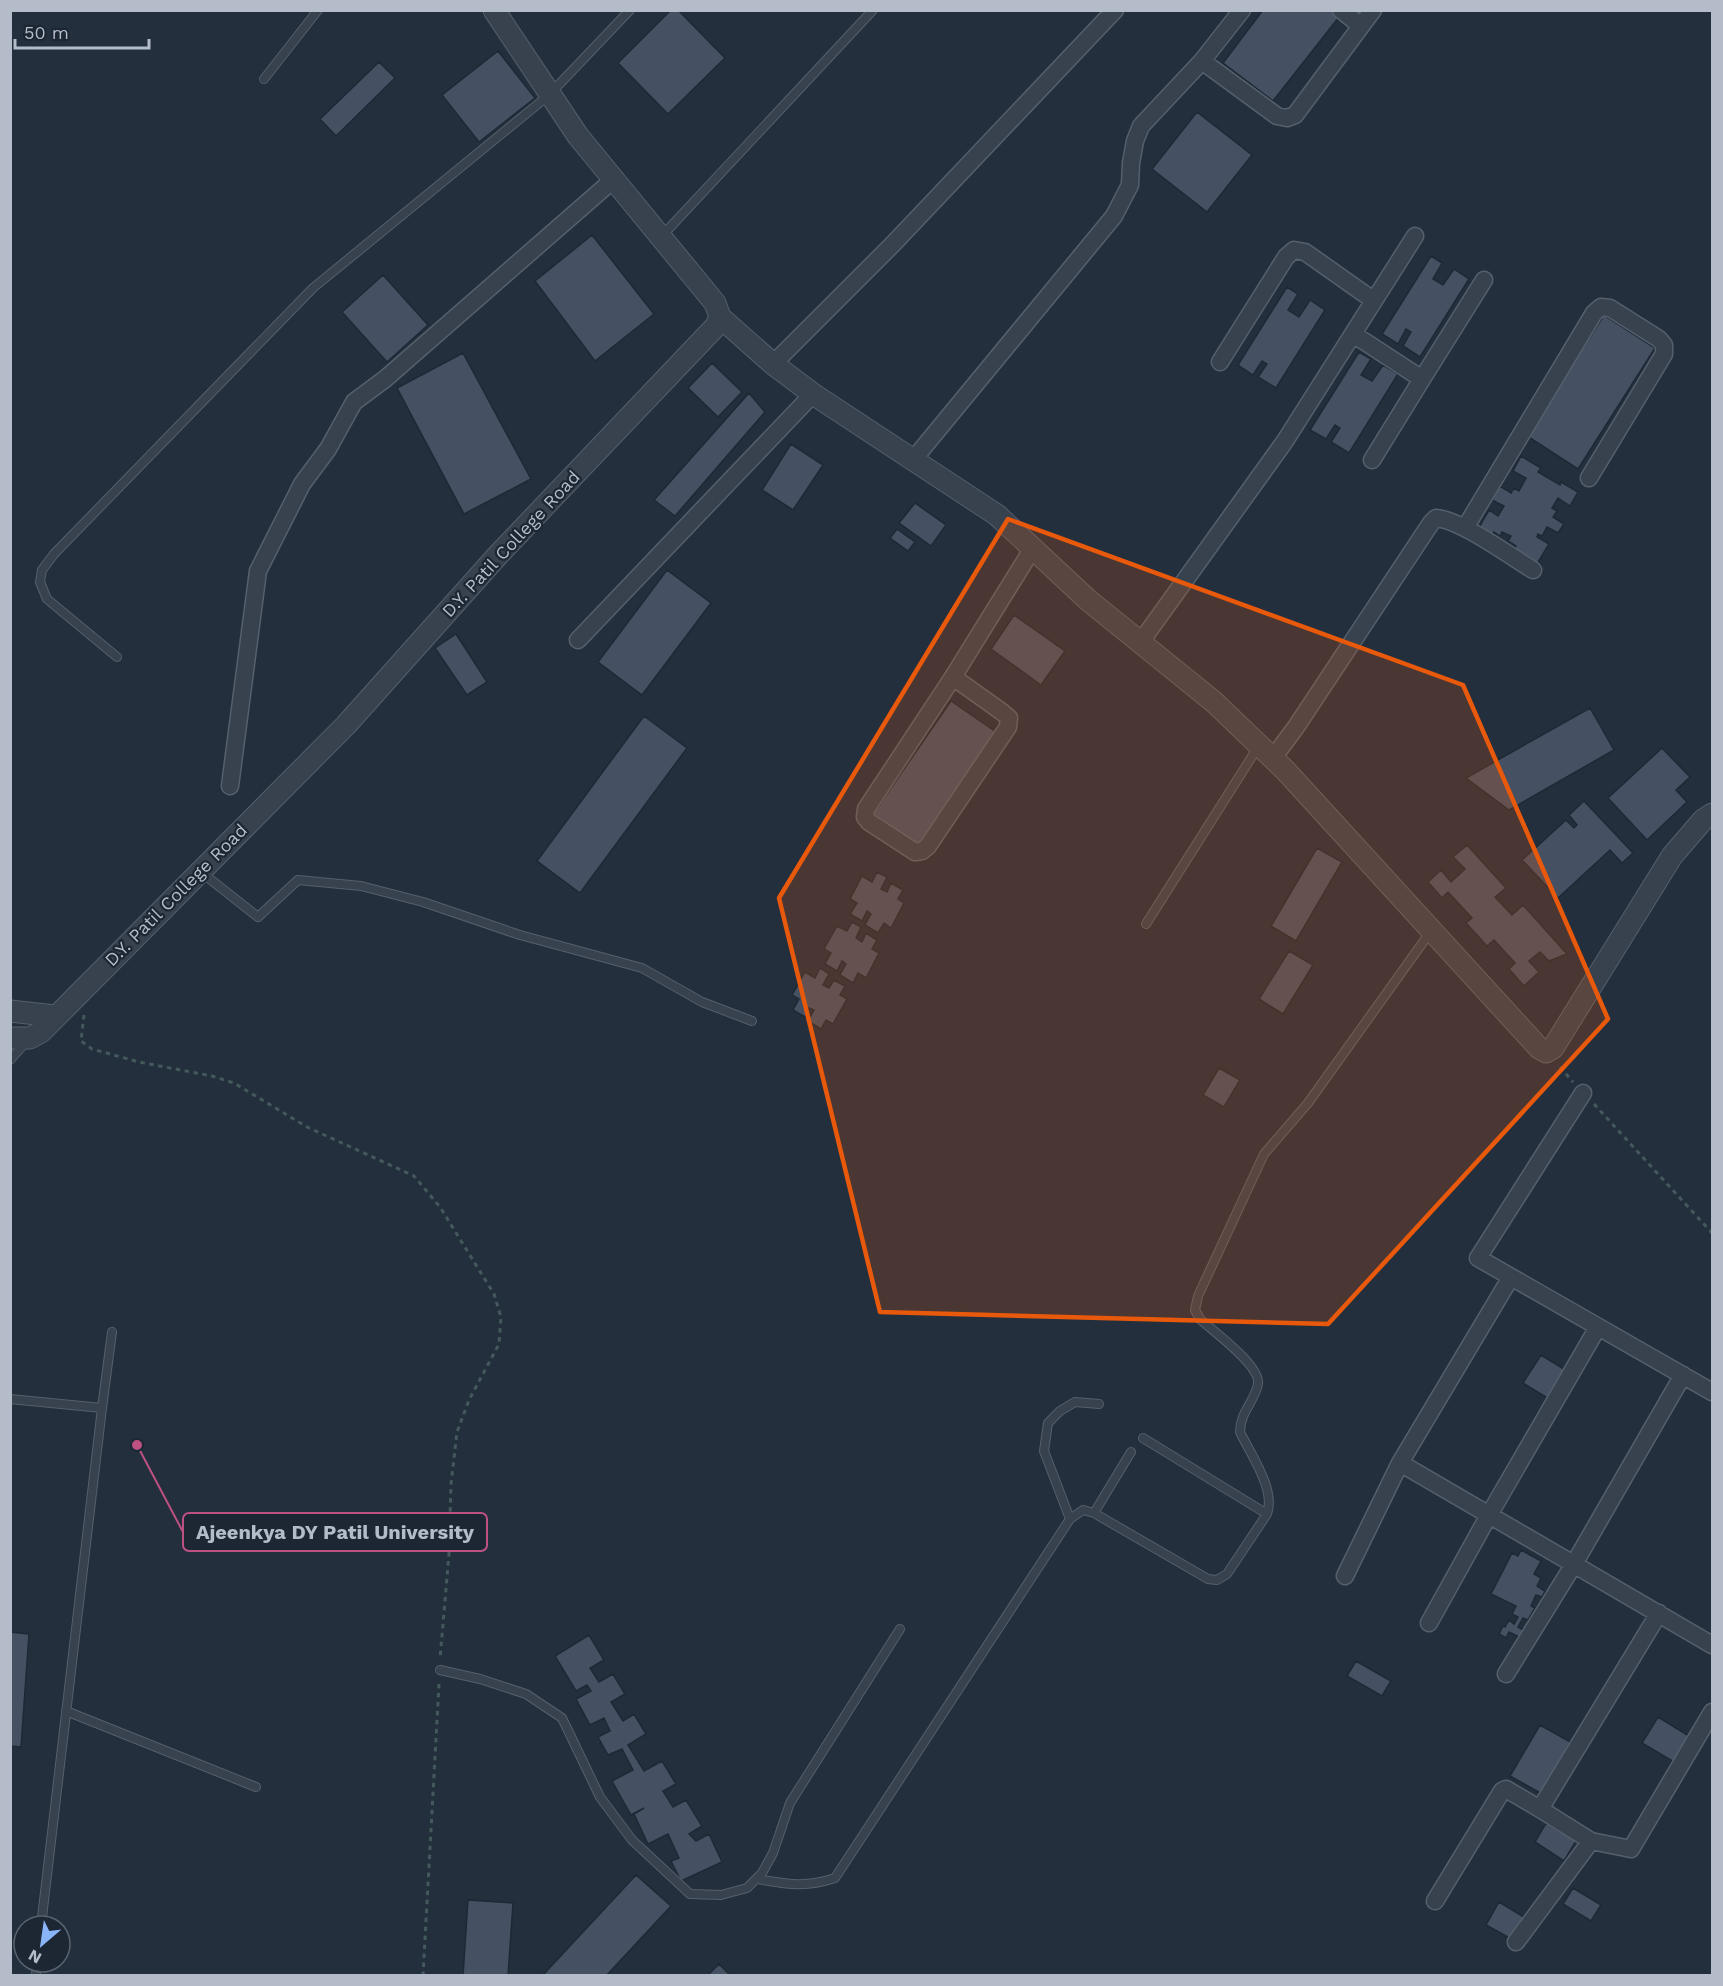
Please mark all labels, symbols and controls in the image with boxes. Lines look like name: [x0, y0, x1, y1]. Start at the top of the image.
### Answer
scale bar: [15, 12, 148, 50]
text: 50 m: [24, 22, 69, 43]
street label: D.Y. Patil College Road: [437, 466, 584, 621]
street label: D.Y. Patil College Road: [100, 819, 251, 970]
callout: Ajeenkya DY Patil University: [183, 1513, 487, 1551]
text: Ajeenkya DY Patil University: [196, 1520, 475, 1544]
north arrow: [12, 1914, 72, 1974]
text: N: [25, 1945, 45, 1968]

